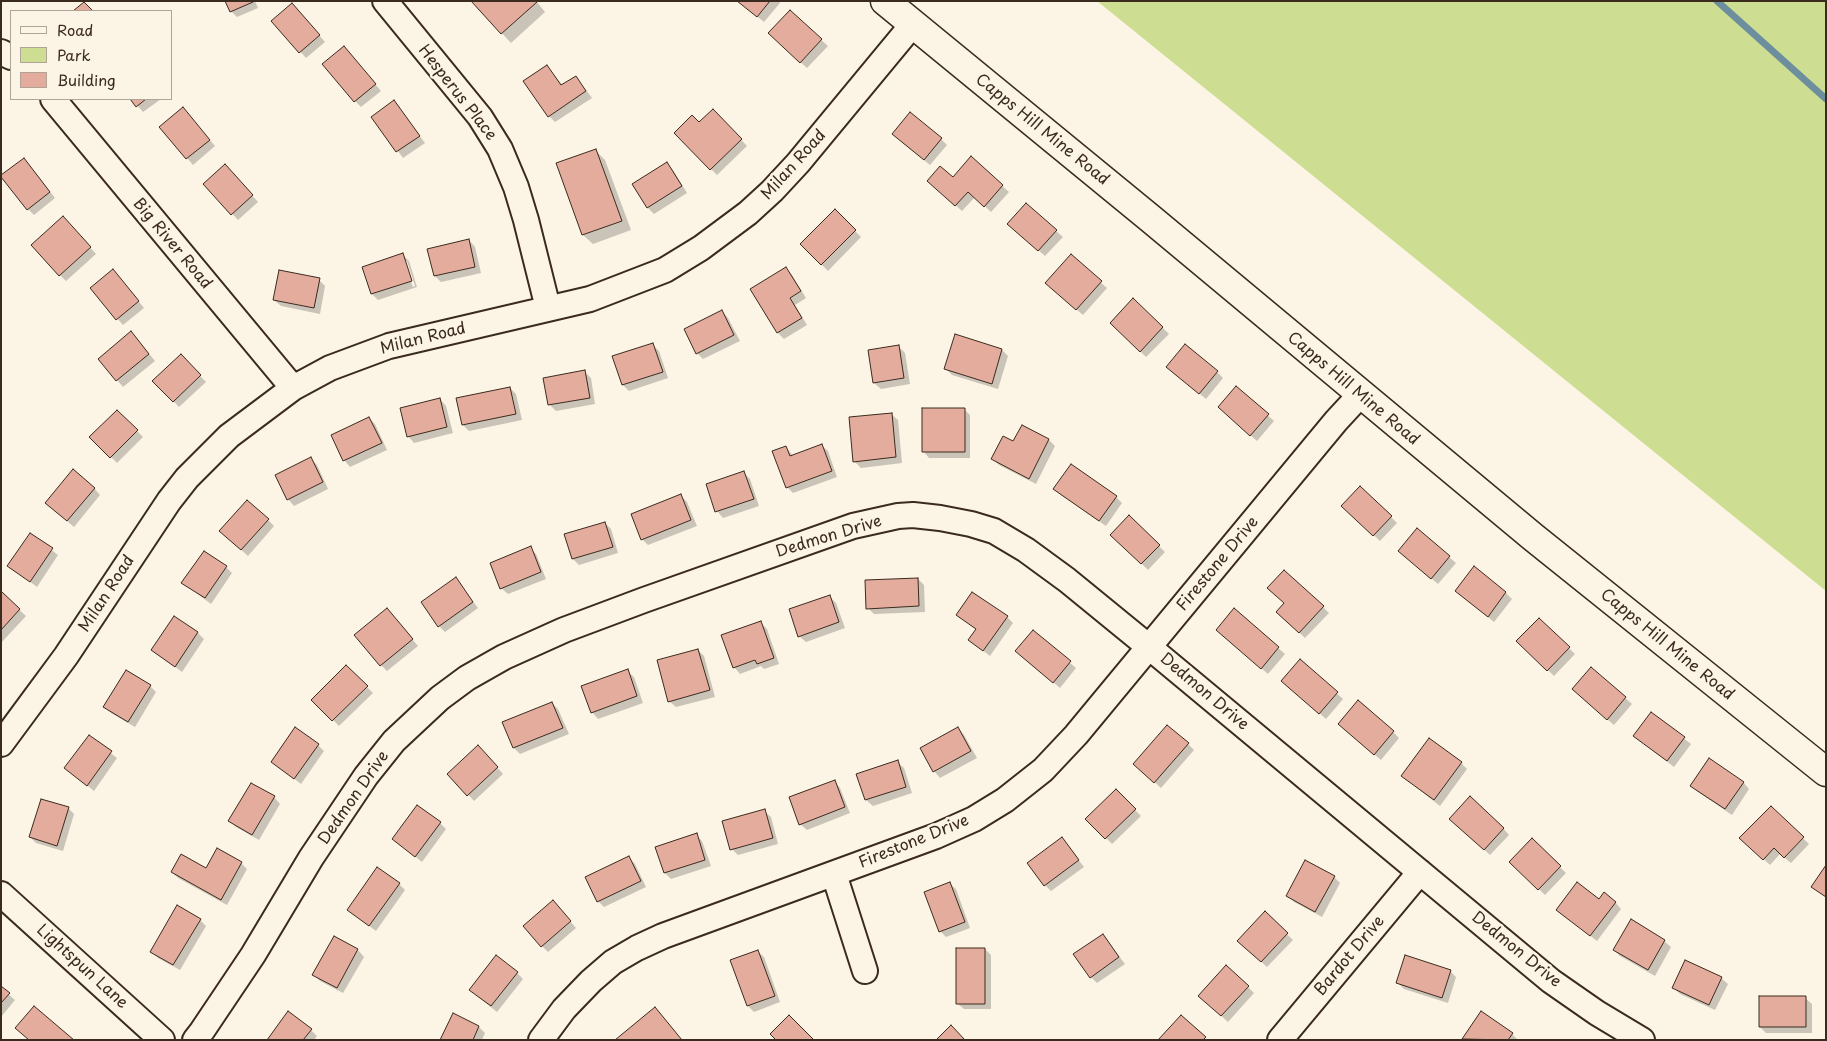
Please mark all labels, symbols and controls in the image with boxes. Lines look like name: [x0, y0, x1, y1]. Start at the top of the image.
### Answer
legend: [10, 10, 172, 100]
text: Road: [57, 18, 93, 41]
street label: Hesperus Place: [414, 41, 500, 145]
text: Park: [57, 43, 91, 66]
text: Building: [57, 68, 116, 91]
street label: Capps Hill Mine Road: [971, 70, 1113, 190]
street label: Milan Road: [758, 126, 830, 204]
street label: Big River Road: [129, 195, 215, 293]
street label: Milan Road: [378, 319, 468, 359]
street label: Capps Hill Mine Road: [1283, 328, 1423, 450]
street label: Dedmon Drive: [774, 512, 884, 562]
street label: Firestone Drive: [1173, 513, 1263, 615]
street label: Milan Road: [75, 552, 139, 636]
street label: Capps Hill Mine Road: [1596, 585, 1738, 705]
street label: Dedmon Drive: [1156, 649, 1252, 735]
street label: Dedmon Drive: [315, 748, 393, 848]
street label: Firestone Drive: [856, 811, 972, 873]
street label: Dedmon Drive: [1467, 908, 1565, 992]
street label: Bardot Drive: [1311, 912, 1389, 1000]
street label: Lightspun Lane: [32, 921, 132, 1013]

